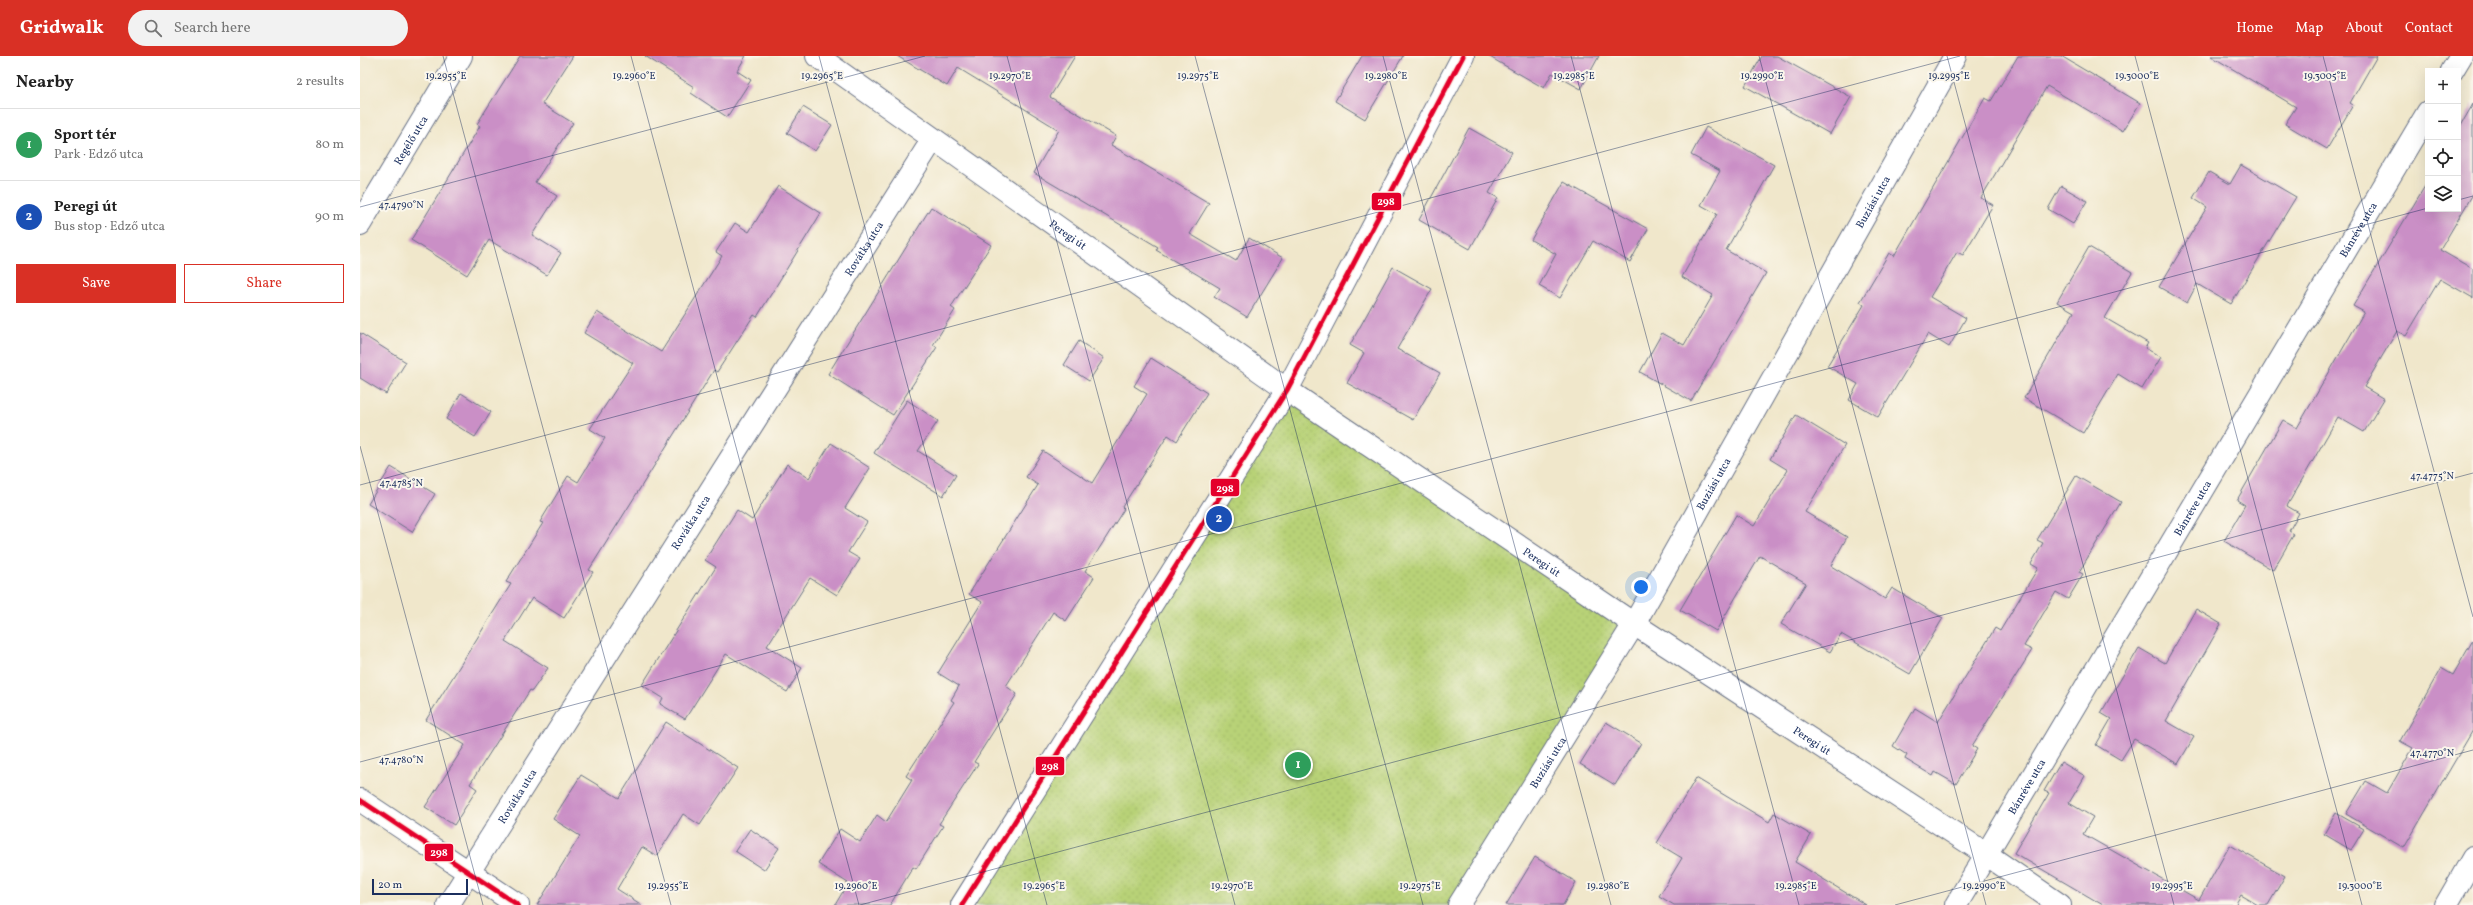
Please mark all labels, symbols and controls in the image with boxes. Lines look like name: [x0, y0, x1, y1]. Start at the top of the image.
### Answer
search box: [128, 10, 408, 46]
text: Gridwalk: [20, 15, 104, 41]
icon: search: [142, 17, 164, 39]
text: Search here: [174, 18, 251, 39]
text: Home: [2236, 19, 2273, 38]
text: Map: [2295, 19, 2323, 38]
text: About: [2345, 19, 2383, 38]
text: Contact: [2405, 19, 2453, 38]
map controls: [2425, 68, 2461, 212]
button: +: [2425, 68, 2461, 104]
text: 19.2955°E: [425, 69, 467, 83]
text: 19.2960°E: [613, 69, 655, 83]
text: 19.2965°E: [801, 69, 843, 83]
text: 19.2970°E: [989, 69, 1031, 83]
text: 19.2975°E: [1177, 69, 1219, 83]
text: 19.2980°E: [1365, 69, 1407, 83]
text: 19.2985°E: [1553, 69, 1595, 83]
text: 19.2990°E: [1741, 69, 1783, 83]
text: 19.2995°E: [1928, 69, 1970, 83]
text: 19.3000°E: [2115, 69, 2159, 83]
text: 19.3005°E: [2304, 69, 2346, 83]
text: Nearby: [16, 71, 74, 94]
text: 2 results: [296, 73, 344, 91]
button: −: [2425, 104, 2461, 140]
street label: Regélő utca: [391, 113, 433, 168]
text: Sport tér: [54, 125, 116, 146]
text: 1: [26, 136, 32, 154]
text: 80 m: [315, 136, 344, 154]
button: locate: [2425, 140, 2461, 176]
text: Park · Edző utca: [54, 146, 144, 164]
street label: Buziási utca: [1853, 173, 1895, 231]
button: layers: [2425, 176, 2461, 212]
line badge: 298: [1371, 192, 1402, 211]
text: 298: [1377, 195, 1395, 210]
text: Peregi út: [54, 197, 117, 218]
text: 47.4790°N: [378, 198, 424, 212]
street label: Bánréve utca: [2337, 199, 2382, 261]
text: 2: [26, 208, 32, 226]
text: 90 m: [315, 208, 344, 226]
street label: Peregi út: [1046, 217, 1089, 254]
text: Bus stop · Edző utca: [54, 218, 165, 236]
street label: Rovátka utca: [842, 219, 888, 280]
button: Save: [16, 264, 176, 303]
button: Share: [184, 264, 344, 303]
street label: Buziási utca: [1694, 455, 1736, 514]
text: 47.4775°N: [2410, 469, 2454, 483]
text: 47.4785°N: [379, 476, 423, 490]
line badge: 298: [1210, 478, 1240, 497]
street label: Bánréve utca: [2171, 478, 2216, 539]
text: 298: [1216, 482, 1234, 497]
street label: Rovátka utca: [669, 492, 715, 553]
pin: 2: [1206, 504, 1232, 534]
street label: Peregi út: [1519, 545, 1563, 581]
your location: [1631, 577, 1651, 597]
street label: Peregi út: [1790, 724, 1833, 760]
street label: Buziási utca: [1527, 734, 1571, 792]
text: 47.4770°N: [2410, 746, 2455, 760]
pin: 1: [1285, 750, 1311, 780]
text: 47.4780°N: [379, 753, 424, 767]
line badge: 298: [1035, 756, 1065, 776]
street label: Bánréve utca: [2006, 756, 2050, 818]
text: 298: [1041, 760, 1059, 775]
street label: Rovátka utca: [495, 766, 542, 827]
line badge: 298: [424, 843, 454, 862]
text: 298: [430, 846, 448, 861]
scale bar: [372, 877, 468, 896]
text: 20 m: [378, 878, 402, 893]
text: 19.2955°E: [647, 879, 689, 893]
text: 19.2960°E: [835, 879, 877, 893]
text: 19.2965°E: [1023, 879, 1065, 893]
text: 19.2970°E: [1211, 879, 1253, 893]
text: 19.2975°E: [1399, 879, 1441, 893]
text: 19.2980°E: [1587, 879, 1629, 893]
text: 19.2985°E: [1775, 879, 1817, 893]
text: 19.2990°E: [1963, 879, 2005, 893]
text: 19.2995°E: [2151, 879, 2193, 893]
text: 19.3000°E: [2338, 879, 2382, 893]

